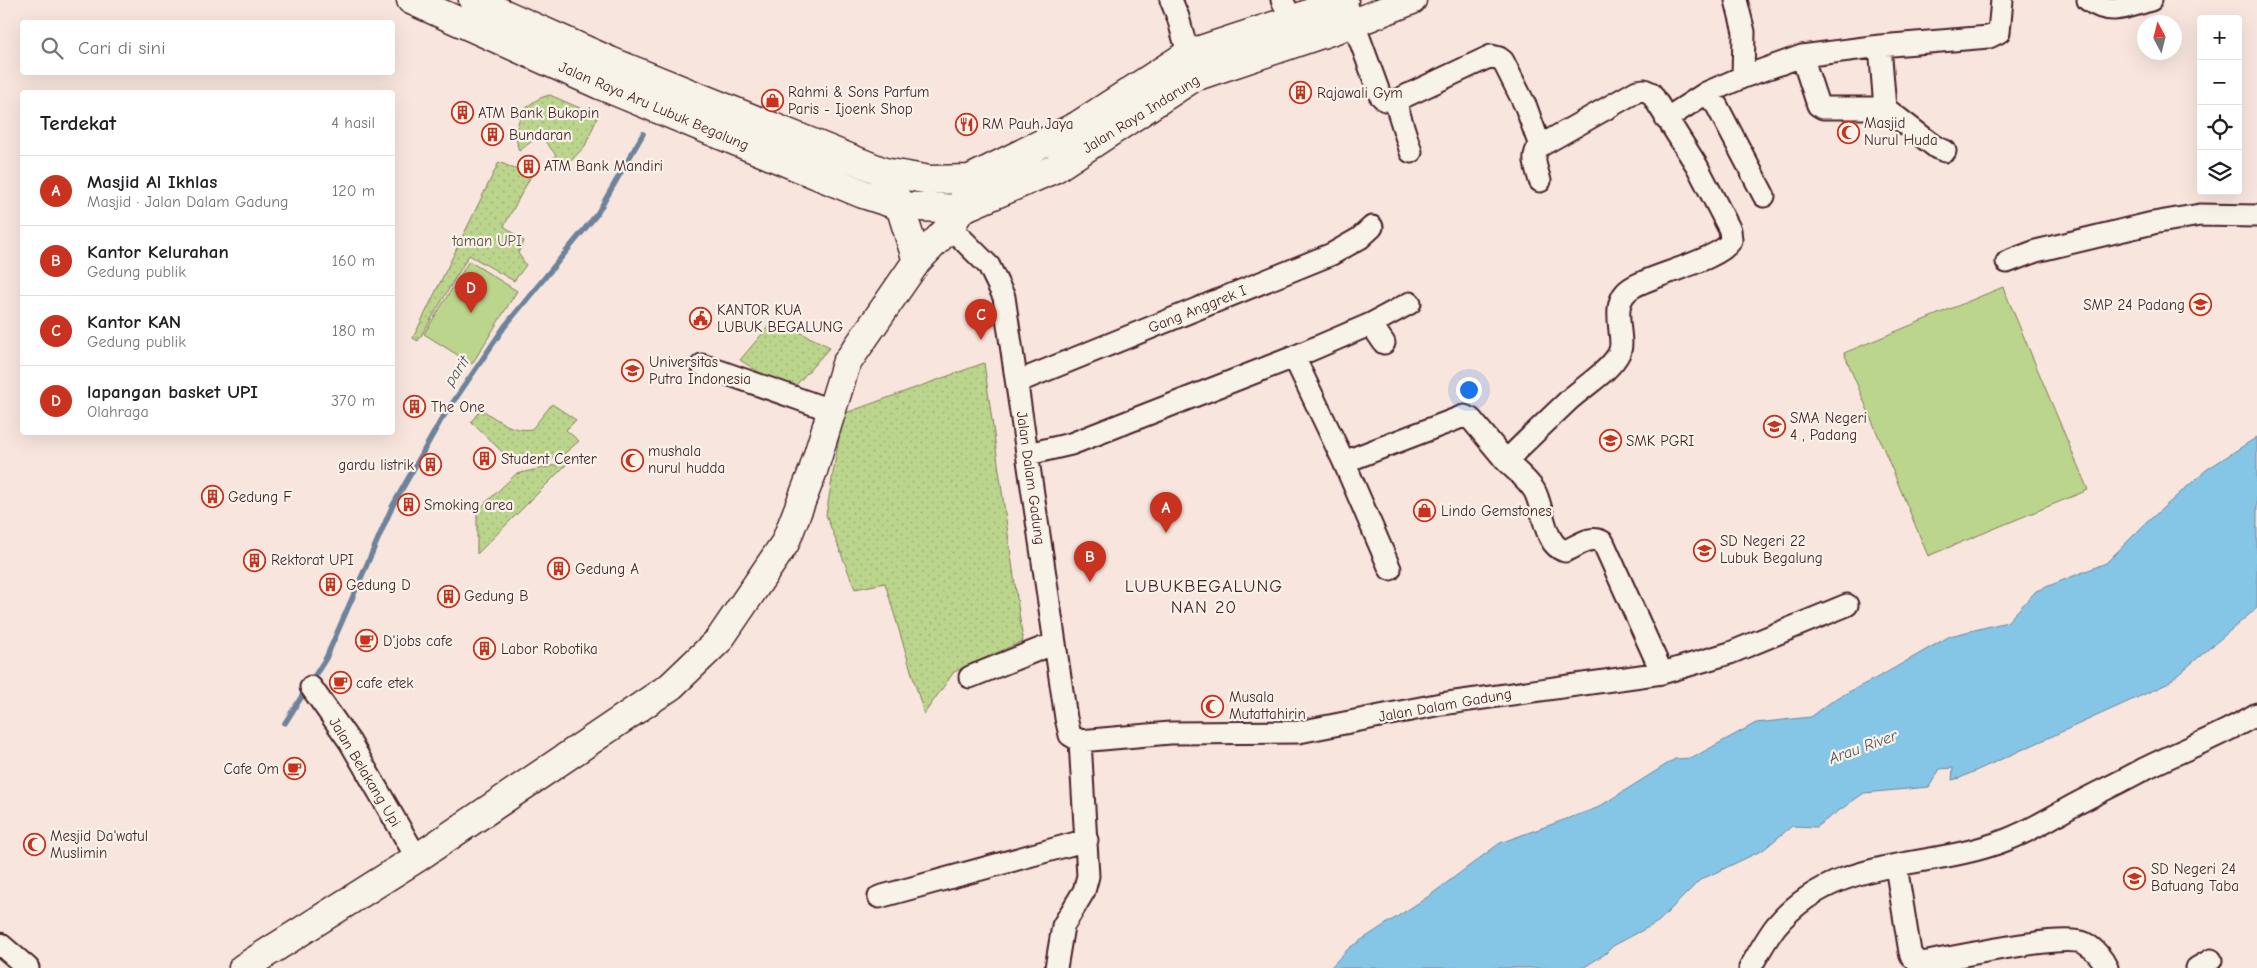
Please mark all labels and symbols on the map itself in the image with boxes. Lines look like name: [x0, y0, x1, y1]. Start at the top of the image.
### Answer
north arrow: [2137, 15, 2182, 60]
street label: Jalan Raya Aru Lubuk Begalung: [556, 58, 752, 154]
street label: Jalan Raya Indarung: [1079, 71, 1203, 157]
building icon: Rajawali Gym: [1289, 81, 1313, 105]
place label: Rahmi & Sons Parfum Paris - Ijoenk Shop: [788, 83, 930, 118]
place label: Rajawali Gym: [1317, 84, 1403, 102]
shop icon: Rahmi & Sons Parfum Paris - Ijoenk Shop: [760, 89, 784, 113]
building icon: ATM Bank Bukopin: [450, 101, 474, 125]
place label: ATM Bank Bukopin: [478, 104, 599, 122]
restaurant icon: RM Pauh Jaya: [954, 112, 978, 136]
place label: Masjid Nurul Huda: [1864, 114, 1938, 149]
place label: RM Pauh Jaya: [982, 115, 1074, 133]
mosque icon: Masjid Nurul Huda: [1836, 120, 1860, 144]
building icon: Bundaran: [481, 123, 505, 147]
place label: Bundaran: [509, 126, 572, 144]
building icon: ATM Bank Mandiri: [516, 154, 540, 178]
place label: ATM Bank Mandiri: [544, 157, 663, 175]
park label: taman UPI: [451, 232, 522, 250]
pin: D: [455, 272, 487, 313]
street label: Gang Anggrek I: [1145, 281, 1249, 337]
school or university icon: SMP 24 Padang: [2189, 293, 2213, 317]
place label: SMP 24 Padang: [2083, 296, 2185, 314]
pin: C: [965, 299, 997, 340]
place label: KANTOR KUA LUBUK BEGALUNG: [717, 301, 843, 336]
public building icon: KANTOR KUA LUBUK BEGALUNG: [689, 307, 713, 331]
water label: parit: [440, 352, 474, 390]
place label: Universitas Putra Indonesia: [649, 353, 751, 388]
school or university icon: Universitas Putra Indonesia: [621, 359, 645, 383]
your location: [1456, 377, 1482, 403]
building icon: The One: [403, 395, 427, 419]
place label: The One: [431, 398, 485, 416]
place label: SMA Negeri 4 , Padang: [1790, 409, 1867, 444]
street label: Jalan Dalam Gadung: [1013, 410, 1049, 546]
school or university icon: SMA Negeri 4 , Padang: [1762, 415, 1786, 439]
school or university icon: SMK PGRI: [1598, 429, 1622, 453]
place label: SMK PGRI: [1626, 432, 1694, 450]
place label: mushala nurul hudda: [648, 442, 725, 477]
building icon: Student Center: [473, 447, 497, 471]
mosque icon: mushala nurul hudda: [620, 448, 644, 472]
place label: Student Center: [501, 450, 597, 468]
building icon: gardu listrik: [418, 453, 442, 477]
place label: gardu listrik: [338, 456, 415, 474]
building icon: Gedung F: [200, 485, 224, 509]
place label: Gedung F: [228, 488, 292, 506]
pin: A: [1150, 492, 1182, 533]
building icon: Smoking area: [396, 493, 420, 517]
place label: Smoking area: [424, 496, 513, 514]
shop icon: Lindo Gemstones: [1413, 499, 1437, 523]
place label: Lindo Gemstones: [1441, 502, 1552, 520]
place label: SD Negeri 22 Lubuk Begalung: [1720, 532, 1823, 567]
school or university icon: SD Negeri 22 Lubuk Begalung: [1692, 538, 1716, 562]
pin: B: [1074, 541, 1106, 582]
building icon: Rektorat UPI: [243, 548, 267, 572]
place label: Rektorat UPI: [271, 551, 354, 569]
building icon: Gedung A: [547, 557, 571, 581]
place label: Gedung A: [575, 560, 639, 578]
building icon: Gedung D: [318, 573, 342, 597]
place label: Gedung D: [346, 576, 411, 594]
district label: LUBUKBEGALUNG NAN 20: [1125, 576, 1283, 618]
building icon: Gedung B: [436, 584, 460, 608]
place label: Gedung B: [464, 587, 528, 605]
cafe icon: D'jobs cafe: [355, 629, 379, 653]
place label: D'jobs cafe: [383, 632, 453, 650]
building icon: Labor Robotika: [473, 637, 497, 661]
place label: Labor Robotika: [501, 640, 598, 658]
cafe icon: cafe etek: [328, 671, 352, 695]
place label: cafe etek: [356, 674, 414, 692]
street label: Jalan Dalam Gadung: [1377, 684, 1513, 726]
place label: Musala Mutattahirin: [1229, 688, 1306, 723]
mosque icon: Musala Mutattahirin: [1201, 694, 1225, 718]
street label: Jalan Belakang Upi: [325, 714, 405, 830]
water label: Arau River: [1825, 726, 1900, 768]
cafe icon: Cafe Om: [283, 757, 307, 781]
place label: Cafe Om: [224, 760, 279, 778]
place label: Mesjid Da'watul Muslimin: [50, 827, 148, 862]
mosque icon: Mesjid Da'watul Muslimin: [22, 833, 46, 857]
place label: SD Negeri 24 Batuang Taba: [2151, 860, 2239, 895]
school or university icon: SD Negeri 24 Batuang Taba: [2123, 866, 2147, 890]

